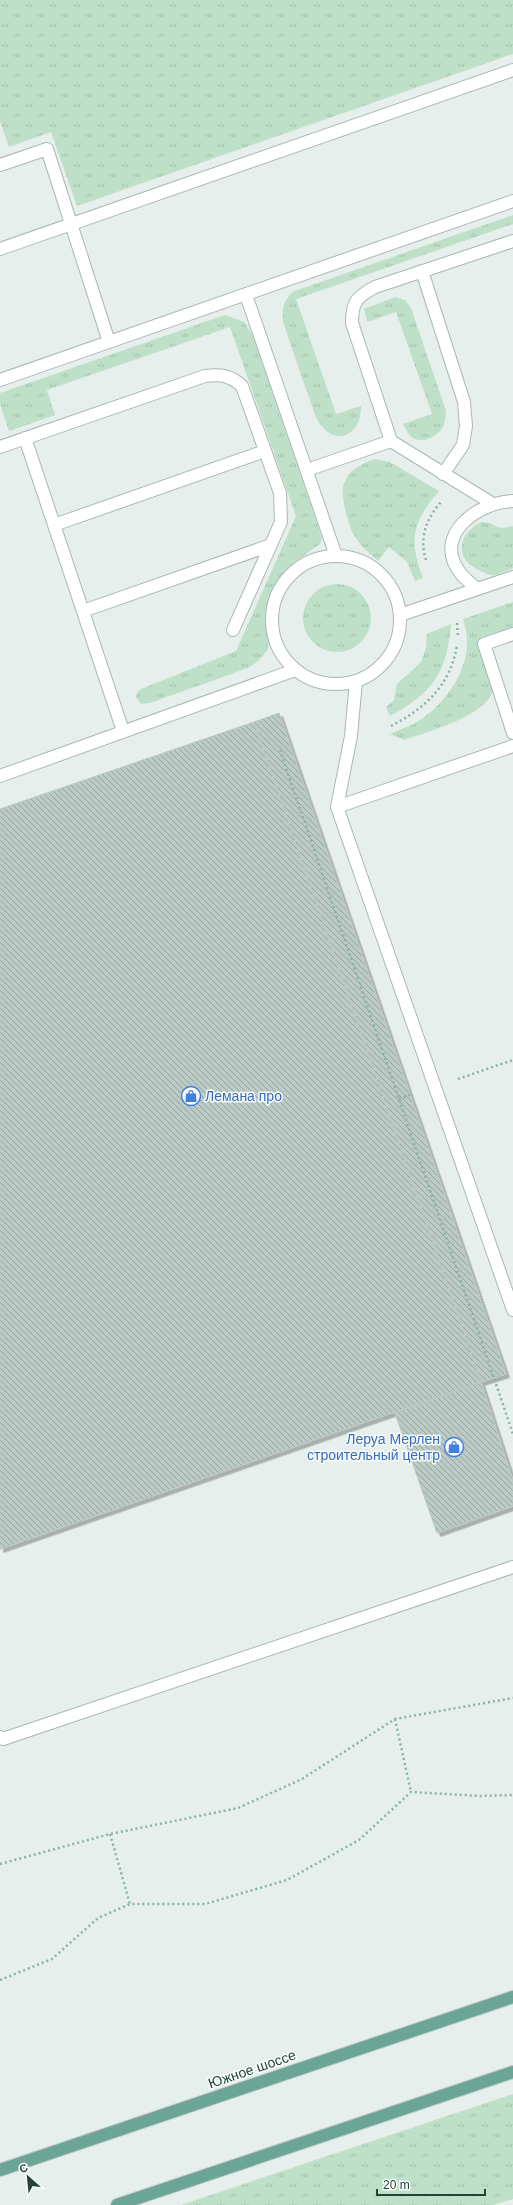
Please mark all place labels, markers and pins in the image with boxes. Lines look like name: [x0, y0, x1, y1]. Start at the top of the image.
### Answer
shop icon: Лемана про: [180, 1085, 202, 1107]
place label: Лемана про: [205, 1088, 282, 1104]
place label: Леруа Мерлен строительный центр: [307, 1431, 440, 1463]
shop icon: Леруа Мерлен строительный центр: [443, 1436, 465, 1458]

